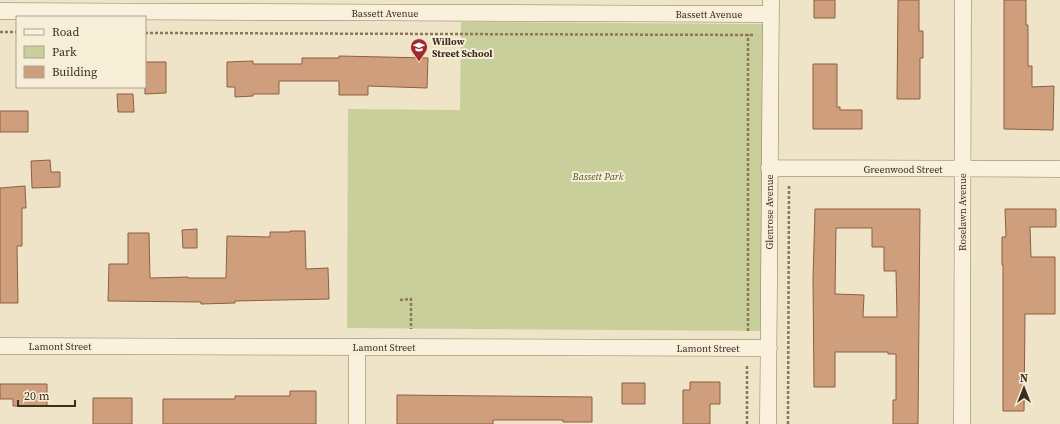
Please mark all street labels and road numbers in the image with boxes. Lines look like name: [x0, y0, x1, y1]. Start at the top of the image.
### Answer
street label: Bassett Avenue: [352, 7, 418, 20]
street label: Bassett Avenue: [676, 8, 742, 21]
street label: Greenwood Street: [863, 163, 943, 176]
street label: Roselawn Avenue: [956, 173, 969, 251]
street label: Glenrose Avenue: [763, 174, 776, 250]
street label: Lamont Street: [29, 340, 92, 353]
street label: Lamont Street: [353, 341, 416, 354]
street label: Lamont Street: [677, 342, 740, 355]

